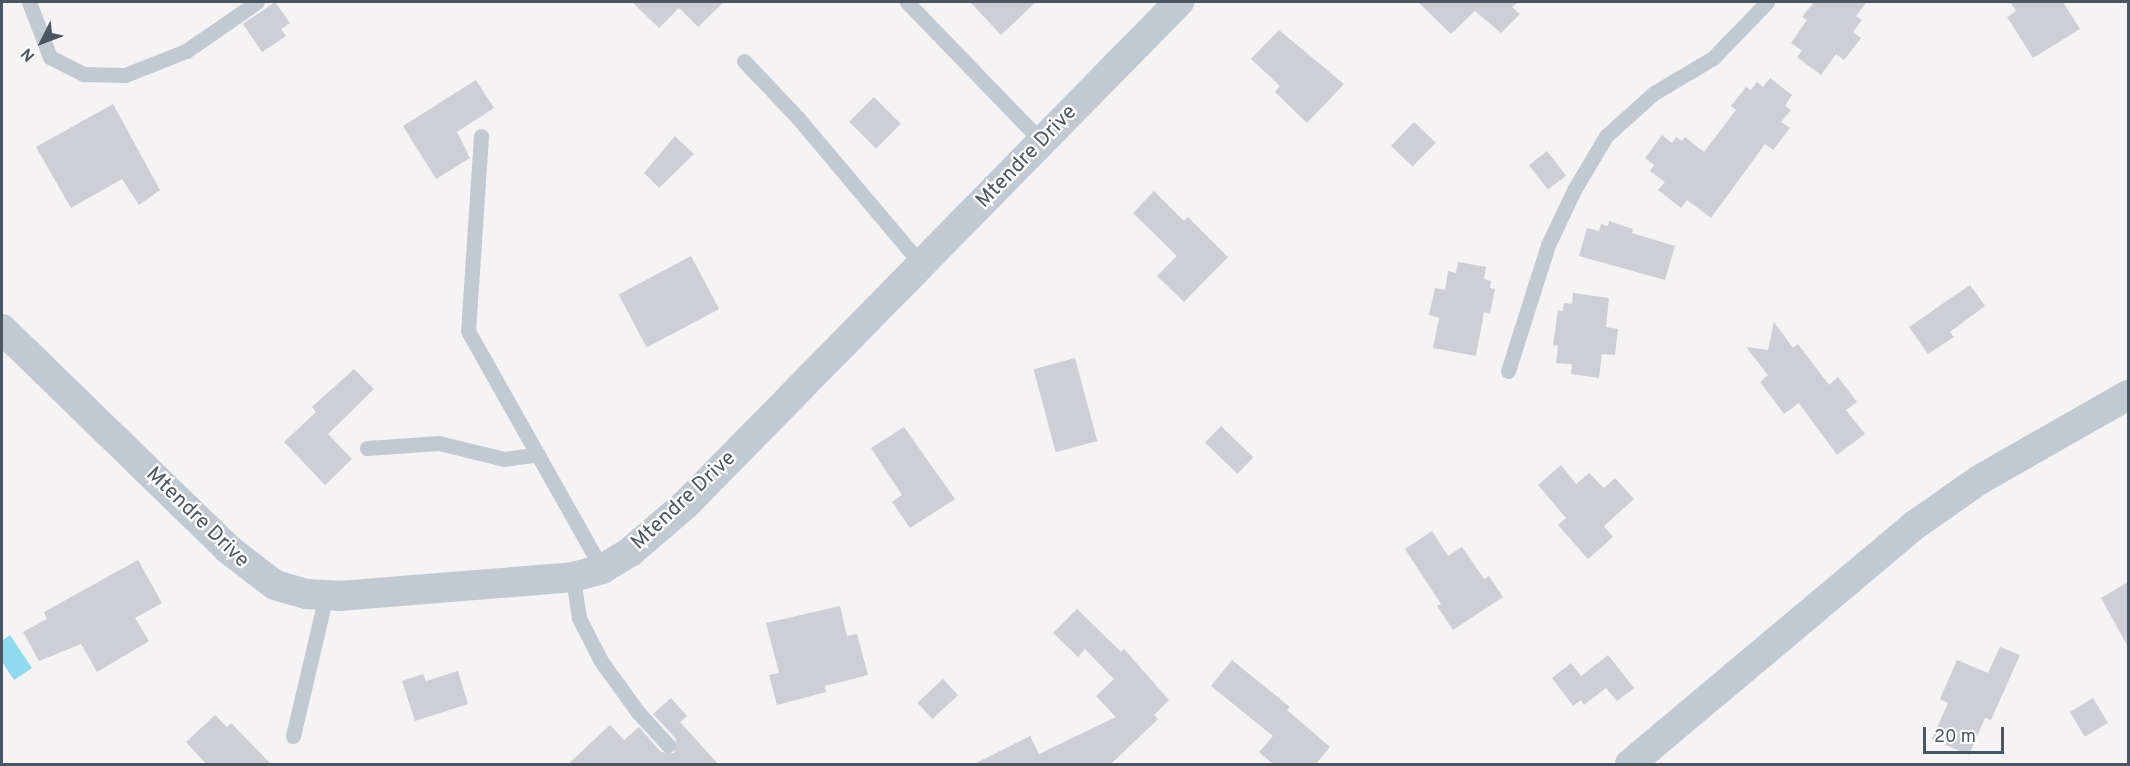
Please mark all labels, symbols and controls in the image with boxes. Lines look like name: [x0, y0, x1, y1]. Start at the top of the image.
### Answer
north arrow: [12, 12, 72, 72]
text: N: [17, 43, 40, 65]
street label: Mtendre Drive: [972, 100, 1082, 214]
street label: Mtendre Drive: [627, 446, 741, 556]
street label: Mtendre Drive: [140, 463, 254, 573]
scale bar: [1926, 715, 2007, 753]
text: 20 m: [1934, 726, 1976, 749]

